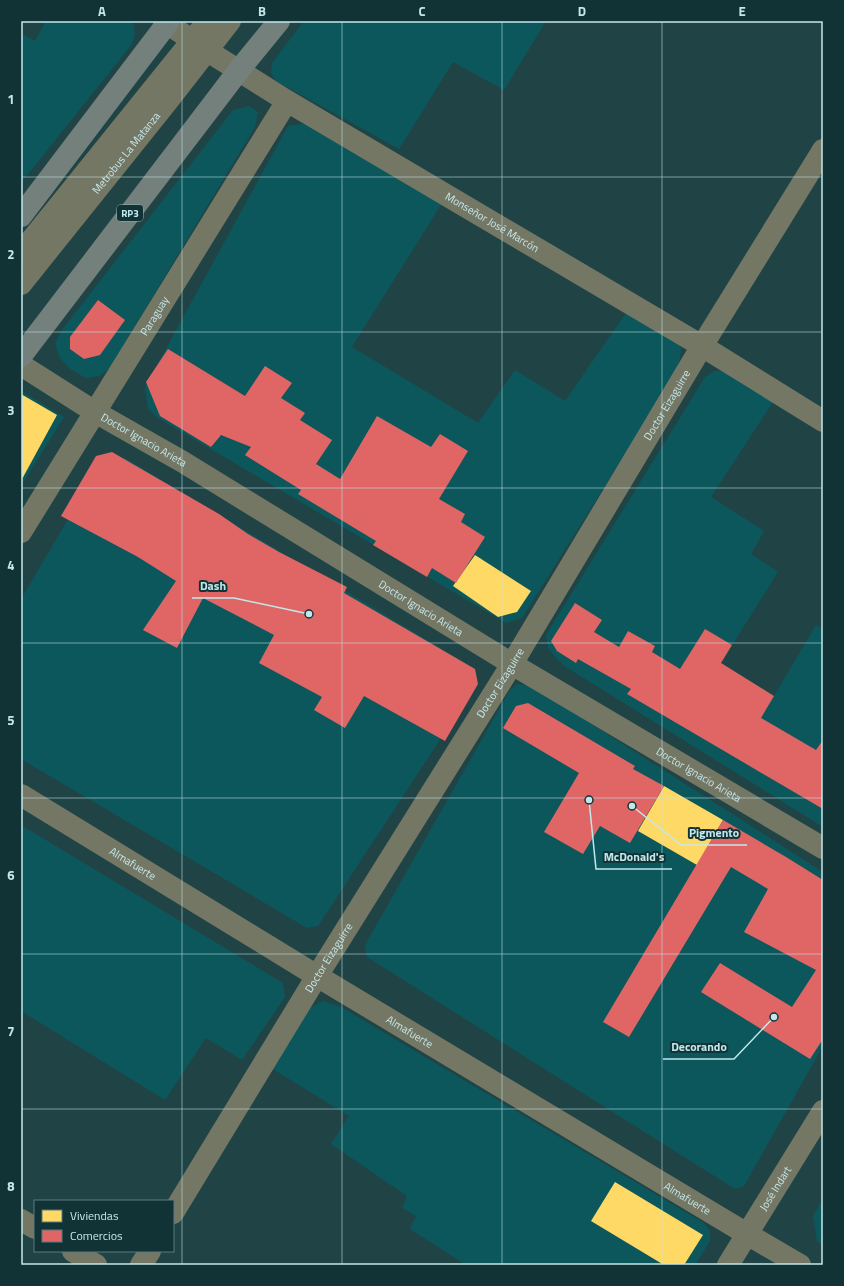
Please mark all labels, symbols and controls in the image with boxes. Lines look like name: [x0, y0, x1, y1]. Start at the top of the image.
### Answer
text: A: [98, 1, 106, 21]
text: B: [258, 1, 266, 21]
text: C: [418, 1, 426, 21]
text: D: [578, 1, 586, 21]
text: E: [738, 1, 746, 21]
text: 1: [7, 89, 15, 109]
street label: Metrobus La Matanza: [88, 108, 164, 197]
street label: Monseñor José Marcón: [442, 188, 542, 256]
road number: RP3: [117, 205, 143, 221]
text: 2: [7, 244, 15, 264]
street label: Paraguay: [136, 293, 173, 339]
street label: Doctor Eizaguirre: [639, 366, 694, 443]
text: 3: [7, 400, 15, 420]
street label: Doctor Ignacio Arieta: [98, 409, 190, 471]
text: 4: [7, 555, 15, 575]
callout: Dash: [192, 574, 234, 598]
text: Dash: [200, 576, 226, 595]
street label: Doctor Ignacio Arieta: [376, 576, 467, 640]
street label: Doctor Eizaguirre: [472, 644, 528, 721]
text: 5: [7, 710, 15, 730]
street label: Doctor Ignacio Arieta: [653, 743, 745, 806]
callout: Pigmento: [681, 821, 747, 845]
text: Pigmento: [689, 823, 739, 842]
street label: Almafuerte: [106, 843, 160, 884]
callout: McDonald's: [596, 845, 672, 869]
text: McDonald's: [604, 847, 665, 866]
text: 6: [7, 865, 15, 885]
street label: Doctor Eizaguirre: [301, 919, 357, 996]
street label: Almafuerte: [383, 1011, 436, 1052]
text: 7: [7, 1021, 15, 1041]
callout: Decorando: [663, 1035, 734, 1059]
text: Decorando: [671, 1037, 727, 1056]
street label: José Indart: [755, 1163, 795, 1214]
text: 8: [7, 1176, 15, 1196]
street label: Almafuerte: [661, 1178, 714, 1219]
legend: [34, 1200, 174, 1252]
text: Viviendas: [70, 1206, 119, 1225]
text: Comercios: [70, 1226, 123, 1245]

